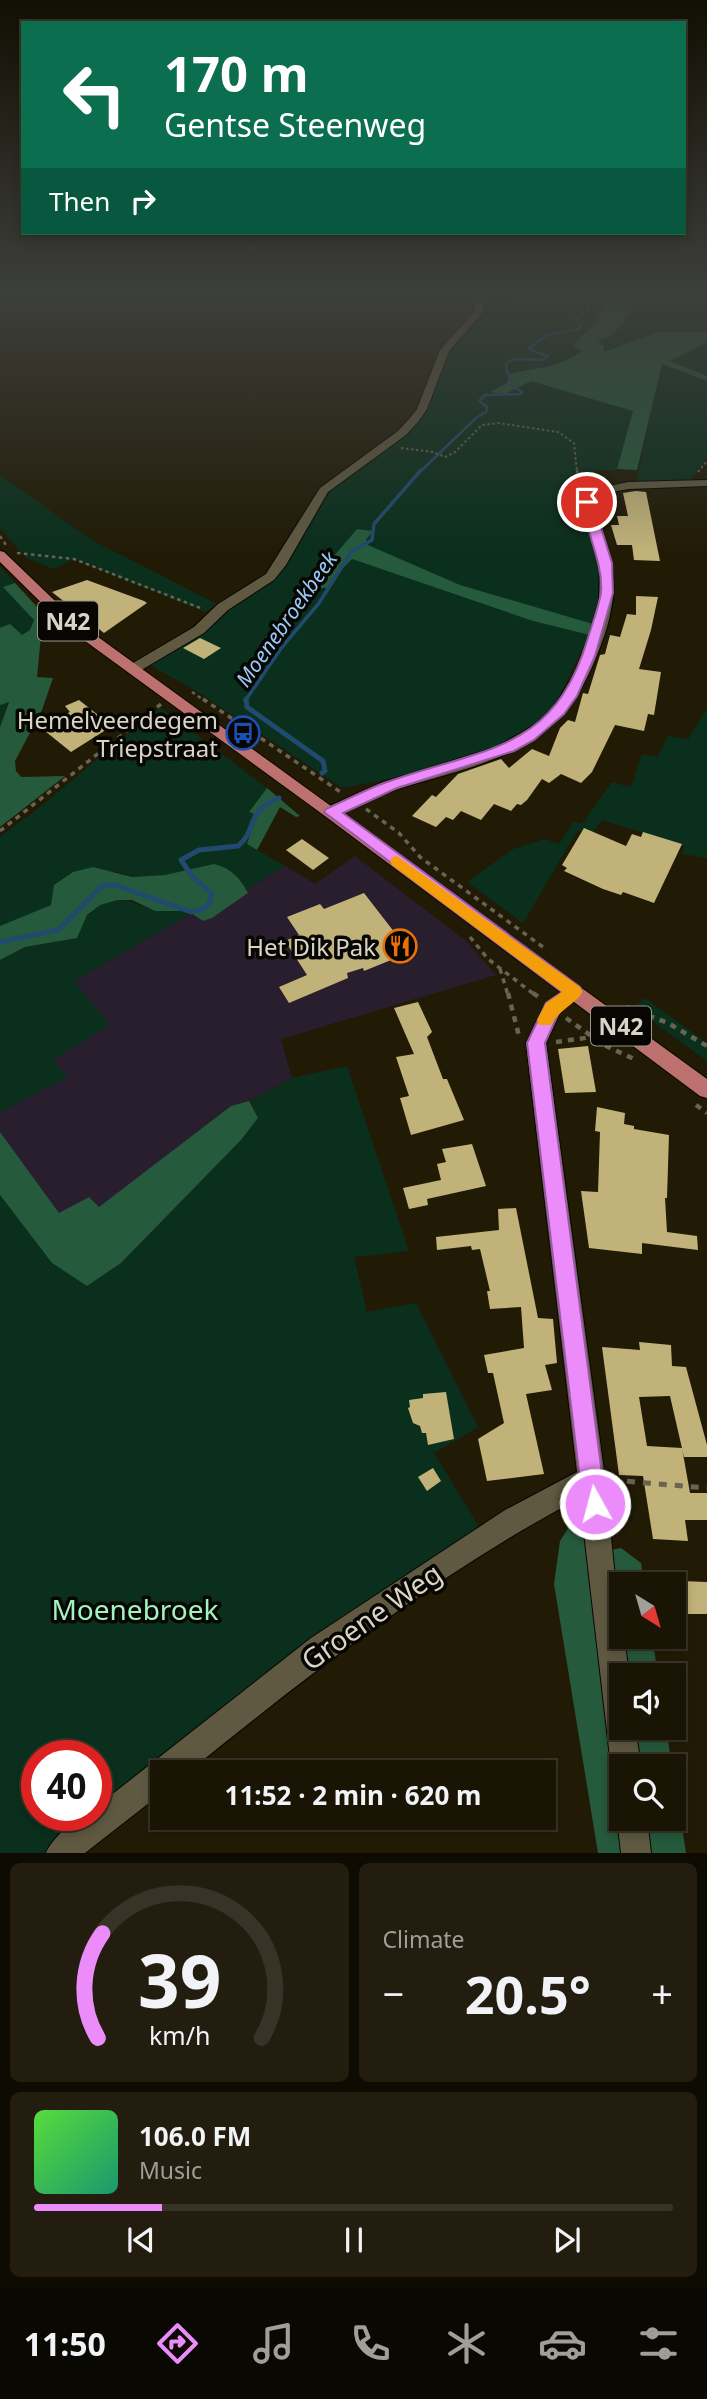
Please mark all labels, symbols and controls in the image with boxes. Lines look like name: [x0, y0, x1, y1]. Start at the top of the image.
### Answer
text: 170 m: [164, 40, 309, 106]
icon: left: [49, 49, 140, 140]
text: Gentse Steenweg: [164, 103, 426, 146]
icon: right: [124, 182, 162, 220]
text: Then: [49, 183, 110, 219]
pin: [557, 472, 617, 532]
icon: arrive: [568, 483, 606, 521]
water label: Moenebroekbeek: [229, 545, 344, 692]
road number: N42: [38, 601, 98, 640]
place label: Hemelveerdegem Triepstraat: [17, 703, 218, 764]
bus stop icon: Hemelveerdegem Triepstraat: [224, 714, 262, 752]
restaurant icon: Het Dik Pak: [381, 927, 419, 965]
place label: Het Dik Pak: [246, 930, 376, 963]
road number: N42: [591, 1007, 651, 1046]
position arrow: [558, 1467, 632, 1541]
street label: Groene Weg: [293, 1554, 449, 1678]
north arrow: [609, 1572, 686, 1648]
map controls: [609, 1572, 686, 1831]
park label: Moenebroek: [51, 1590, 219, 1628]
button: sound: [609, 1663, 686, 1740]
speed limit sign: 40: [21, 1740, 112, 1831]
button: search: [609, 1754, 686, 1831]
text: 11:52 · 2 min · 620 m: [225, 1777, 481, 1813]
text: Climate: [383, 1923, 465, 1955]
text: 39: [138, 1931, 221, 2030]
text: 20.5°: [465, 1958, 591, 2029]
text: −: [383, 1967, 404, 2019]
text: +: [651, 1967, 673, 2019]
text: km/h: [148, 2018, 210, 2052]
text: 106.0 FM: [139, 2118, 251, 2154]
text: Music: [139, 2154, 202, 2186]
icon: previous: [122, 2221, 160, 2259]
icon: pause: [335, 2221, 373, 2259]
icon: next: [548, 2221, 586, 2259]
icon: directions: [153, 2319, 202, 2368]
icon: music: [249, 2319, 298, 2368]
icon: phone: [346, 2319, 395, 2368]
icon: climate: [442, 2319, 491, 2368]
icon: car: [538, 2319, 587, 2368]
icon: filters: [634, 2319, 683, 2368]
text: 11:50: [24, 2322, 106, 2365]

